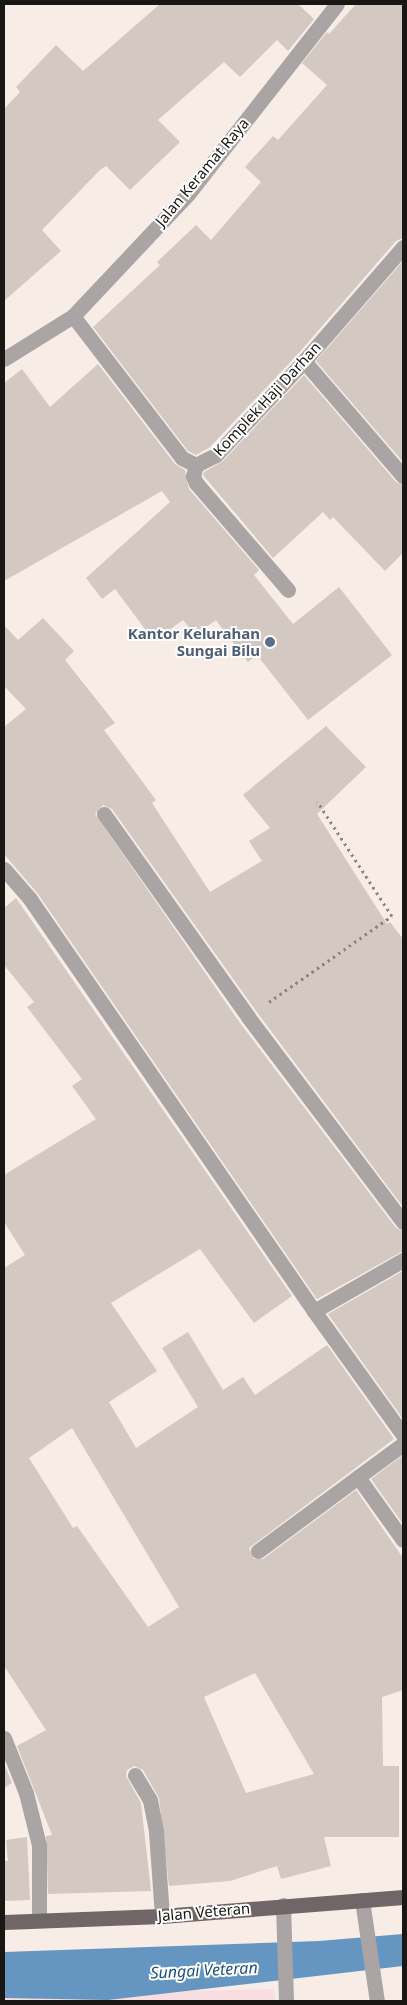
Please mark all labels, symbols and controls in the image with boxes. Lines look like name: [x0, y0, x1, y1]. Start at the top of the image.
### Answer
street label: Jalan Keramat Raya: [152, 114, 252, 230]
street label: Komplek Haji Darhan: [209, 338, 325, 460]
place label: Kantor Kelurahan Sungai Bilu: [128, 624, 260, 659]
marker: Kantor Kelurahan Sungai Bilu: [264, 636, 276, 648]
street label: Jalan Veteran: [157, 1899, 251, 1925]
water label: Sungai Veteran: [150, 1958, 258, 1982]

